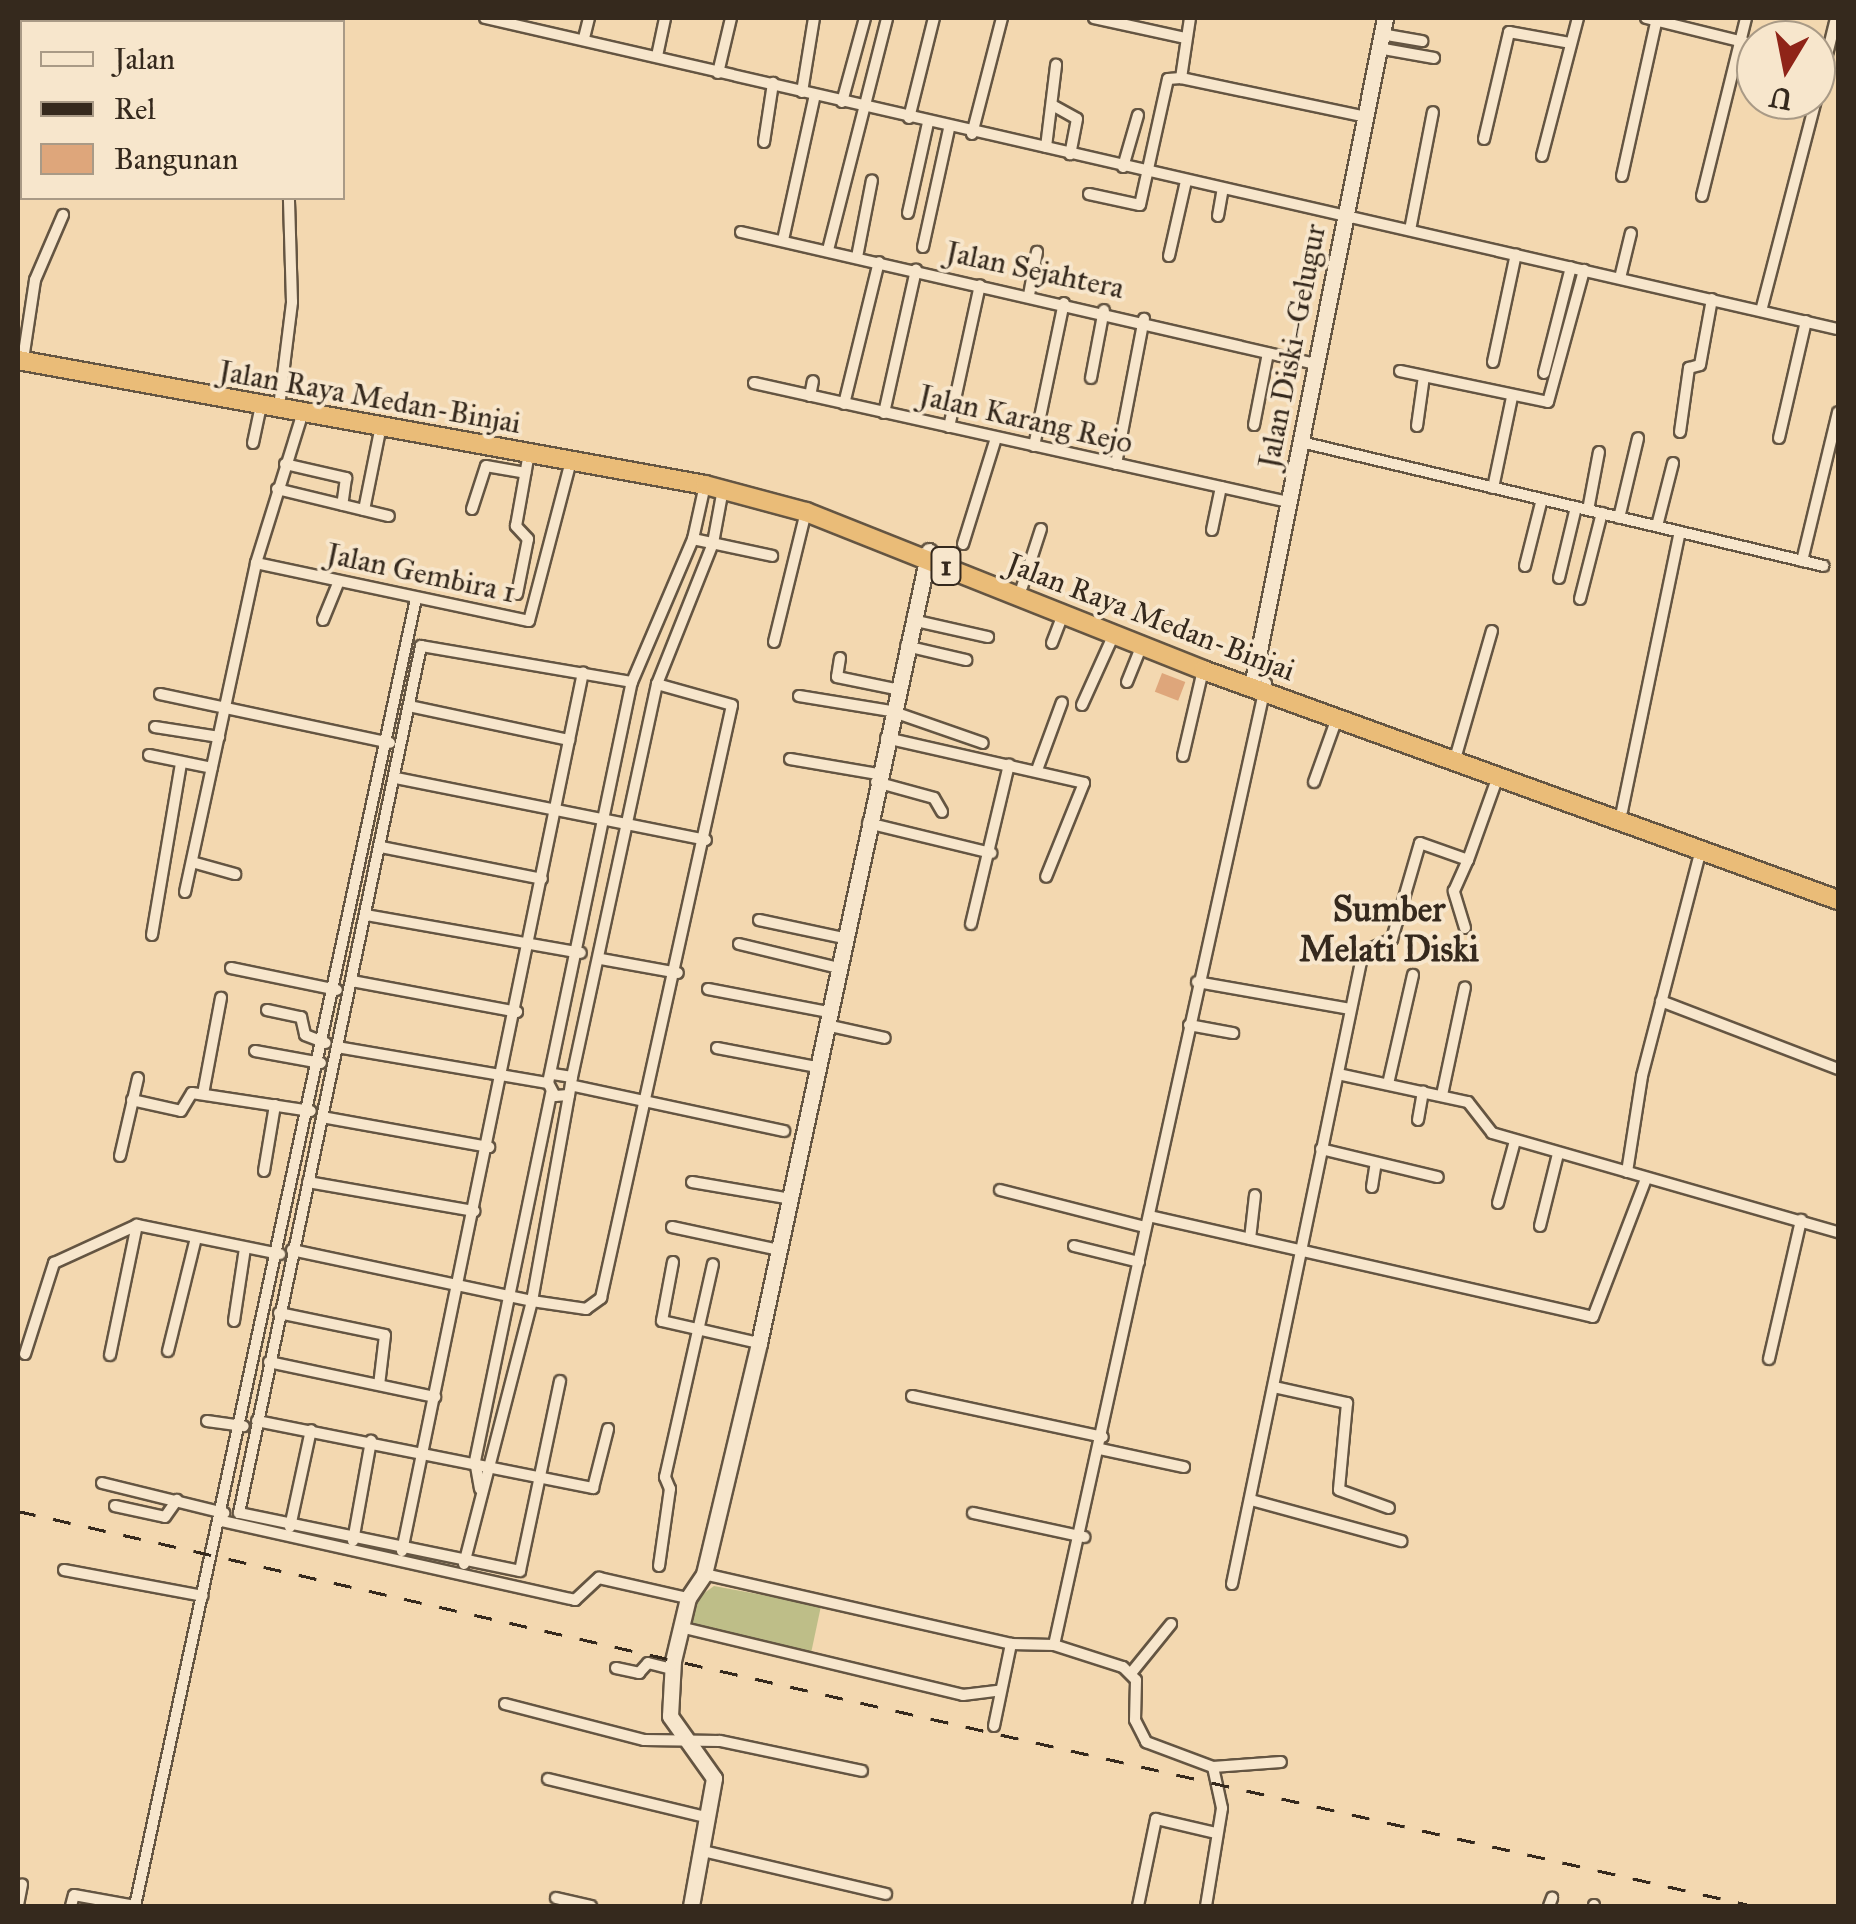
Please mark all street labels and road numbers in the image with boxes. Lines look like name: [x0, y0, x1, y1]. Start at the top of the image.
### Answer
street label: Jalan Diski–Gelugur: [1251, 221, 1333, 471]
street label: Jalan Sejahtera: [943, 234, 1127, 306]
street label: Jalan Raya Medan-Binjai: [216, 353, 524, 441]
street label: Jalan Karang Rejo: [916, 377, 1136, 461]
street label: Jalan Gembira 1: [323, 535, 519, 611]
road number: 1: [928, 543, 964, 589]
street label: Jalan Raya Medan-Binjai: [1002, 545, 1300, 689]

